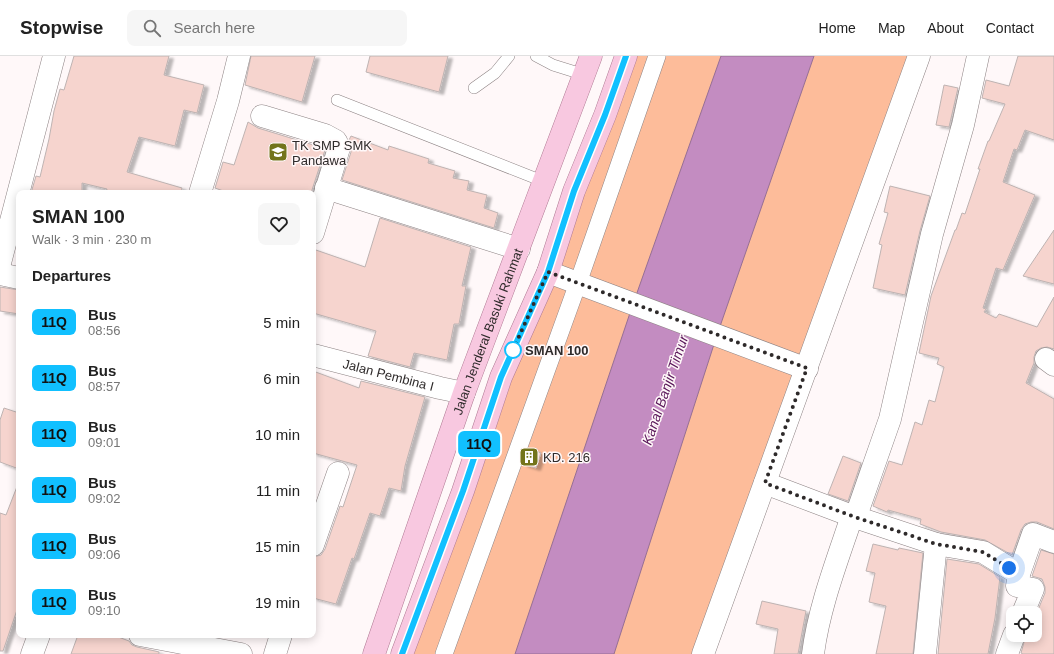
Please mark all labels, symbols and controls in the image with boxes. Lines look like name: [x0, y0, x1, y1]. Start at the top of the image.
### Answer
search box: [127, 10, 407, 46]
text: Stopwise: [20, 17, 103, 38]
icon: search: [141, 17, 163, 39]
text: Search here: [173, 19, 255, 36]
text: Home: [819, 20, 856, 36]
text: Map: [878, 20, 905, 36]
text: About: [927, 20, 964, 36]
text: Contact: [986, 20, 1034, 36]
place label: TK SMP SMK Pandawa: [292, 138, 372, 168]
school or university icon: TK SMP SMK Pandawa: [267, 141, 289, 163]
button: heart: [258, 203, 300, 245]
text: SMAN 100: [32, 206, 125, 227]
text: Walk · 3 min · 230 m: [32, 232, 151, 247]
street label: Jalan Jenderal Basuki Rahmat: [450, 246, 526, 417]
text: Departures: [32, 267, 111, 284]
text: Bus: [88, 306, 116, 323]
text: 11Q: [41, 314, 67, 330]
text: 5 min: [263, 314, 300, 331]
text: 08:56: [88, 323, 121, 338]
water label: Kanal Banjir Timur: [639, 332, 692, 447]
marker: SMAN 100: [504, 341, 522, 359]
place label: SMAN 100: [525, 343, 589, 358]
street label: Jalan Pembina I: [341, 356, 436, 394]
text: Bus: [88, 362, 116, 379]
text: 11Q: [41, 370, 67, 386]
text: 6 min: [263, 370, 300, 387]
text: 08:57: [88, 379, 121, 394]
text: Bus: [88, 418, 116, 435]
text: 11Q: [41, 426, 67, 442]
text: 10 min: [255, 426, 300, 443]
line badge: 11Q: [456, 431, 502, 457]
text: 09:01: [88, 435, 121, 450]
text: 11Q: [466, 436, 492, 452]
building icon: KD. 216: [518, 446, 540, 468]
place label: KD. 216: [543, 450, 590, 465]
text: Bus: [88, 474, 116, 491]
text: 11Q: [41, 482, 67, 498]
text: 11 min: [256, 482, 300, 499]
text: 09:02: [88, 491, 121, 506]
text: Bus: [88, 530, 116, 547]
text: 11Q: [41, 538, 67, 554]
text: 15 min: [255, 538, 300, 555]
text: 09:06: [88, 547, 121, 562]
your location: [999, 558, 1019, 578]
text: Bus: [88, 586, 116, 603]
text: 11Q: [41, 594, 67, 610]
text: 19 min: [255, 594, 300, 611]
text: 09:10: [88, 603, 121, 618]
map controls: [1006, 606, 1042, 642]
button: locate: [1006, 606, 1042, 642]

